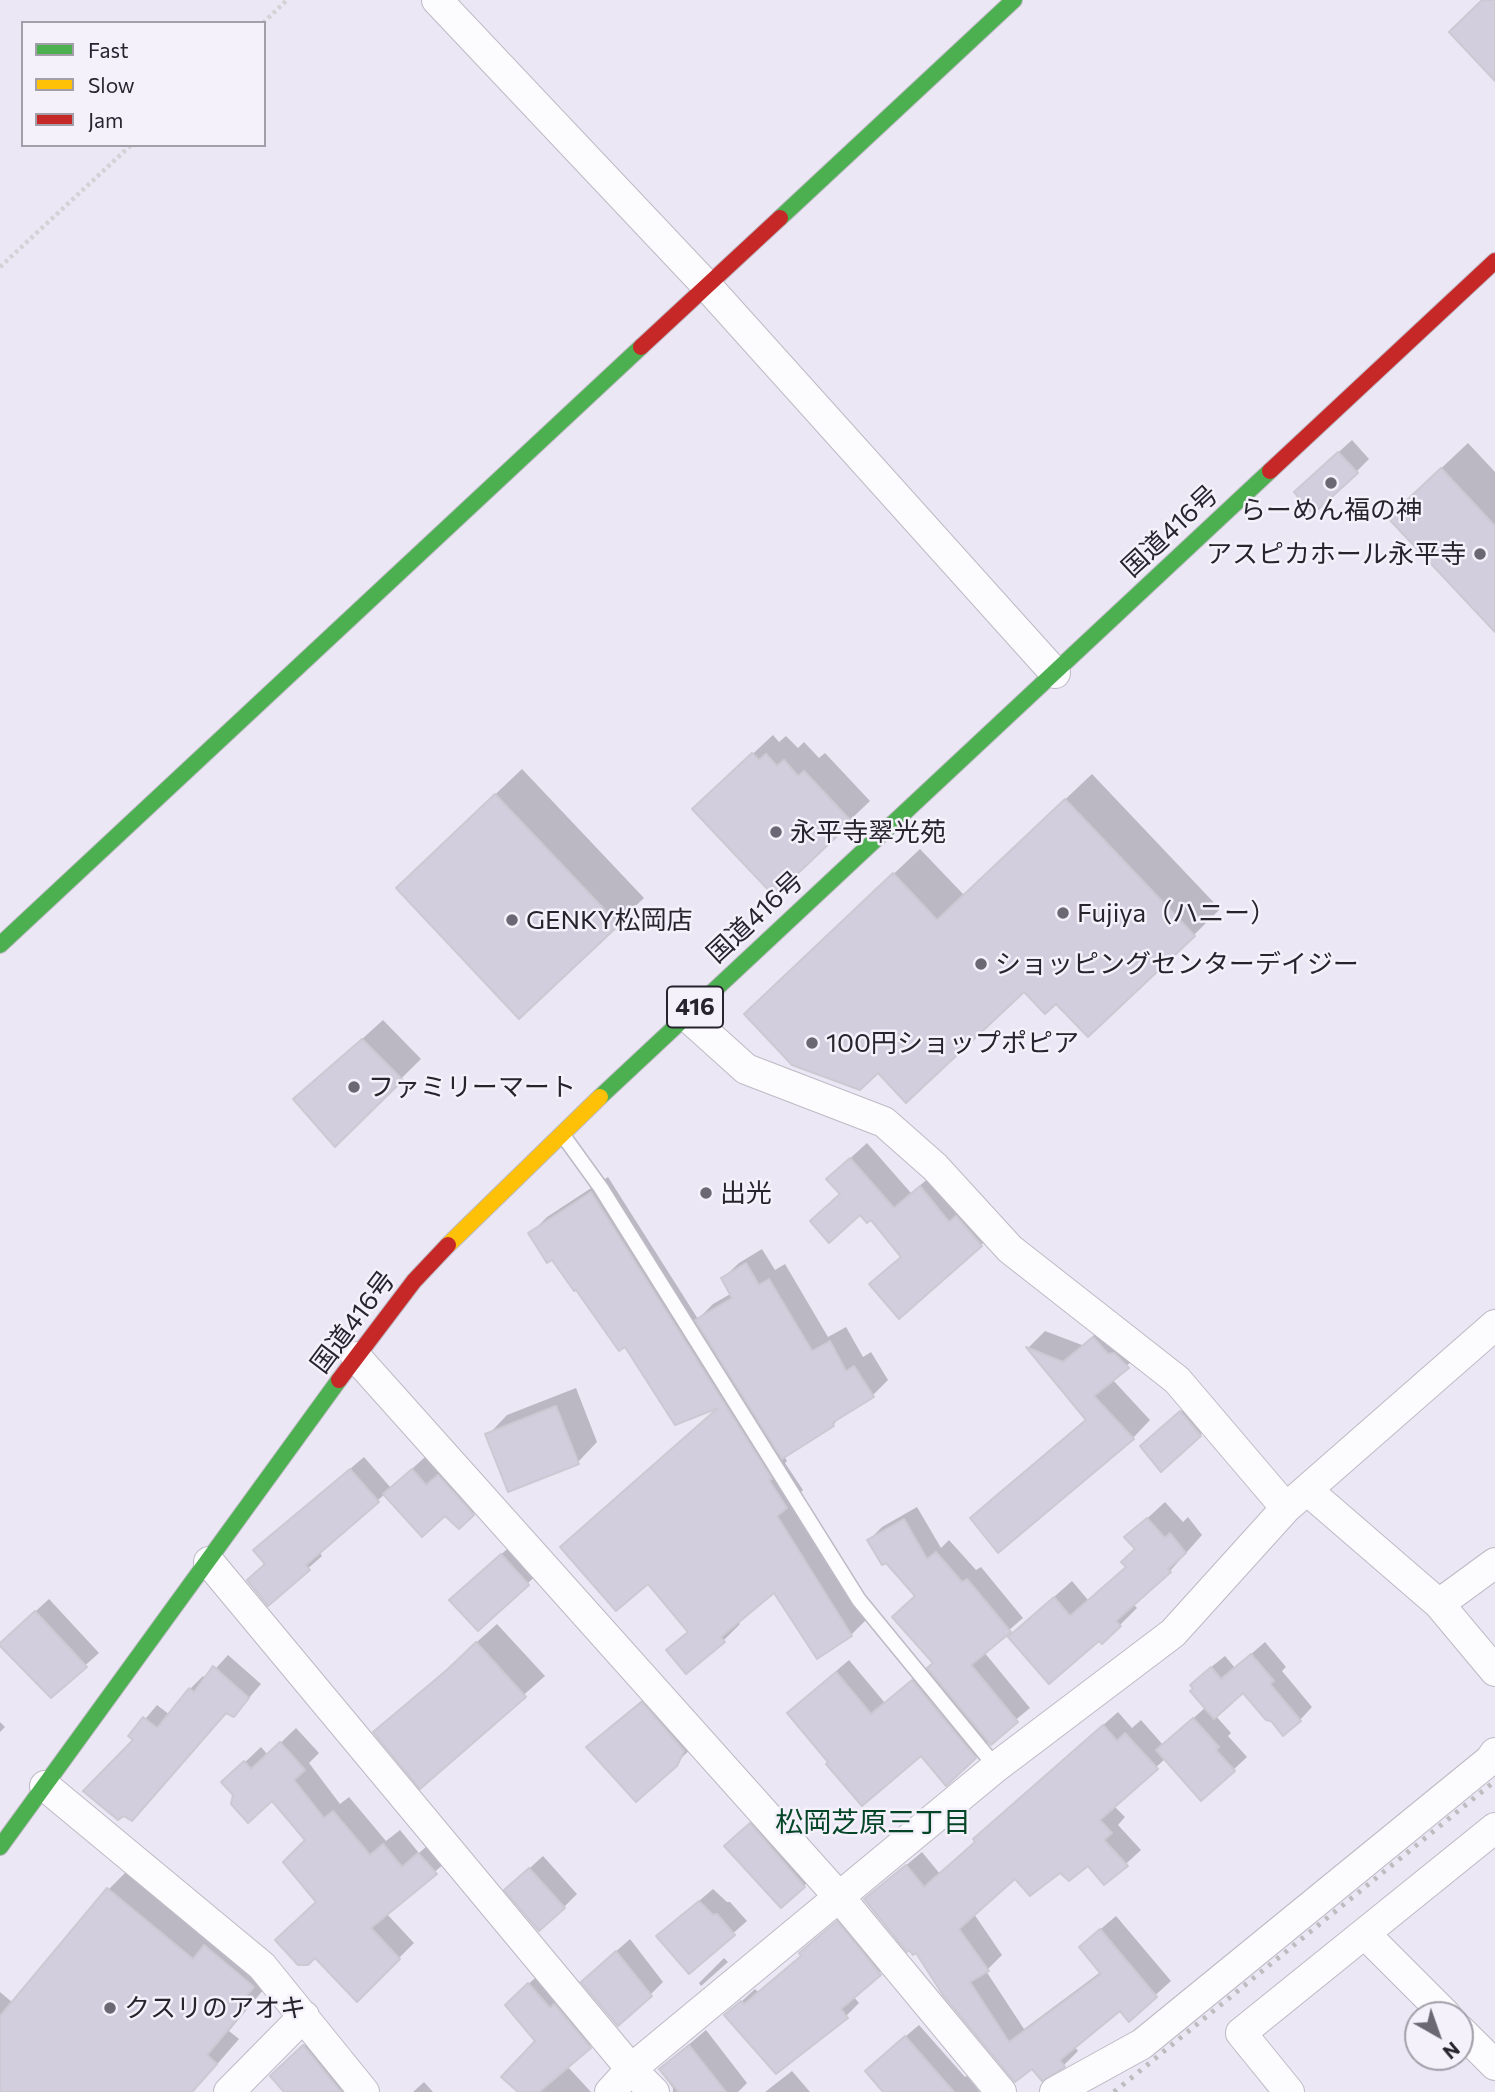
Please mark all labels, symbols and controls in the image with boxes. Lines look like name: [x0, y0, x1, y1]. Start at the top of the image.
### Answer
legend: [21, 21, 266, 147]
text: Fast: [88, 37, 129, 62]
text: Slow: [88, 72, 135, 97]
text: Jam: [88, 107, 123, 132]
marker: らーめん福の神: [1323, 475, 1339, 491]
street label: 国道416号: [1116, 479, 1224, 583]
place label: らーめん福の神: [1240, 494, 1422, 526]
place label: アスピカホール永平寺: [1206, 538, 1466, 570]
marker: アスピカホール永平寺: [1472, 546, 1488, 562]
place label: 永平寺翠光苑: [790, 816, 946, 848]
marker: 永平寺翠光苑: [768, 824, 784, 840]
street label: 国道416号: [701, 865, 809, 969]
place label: Fujiya（ハニー）: [1077, 897, 1276, 929]
place label: GENKY松岡店: [526, 904, 692, 936]
marker: Fujiya（ハニー）: [1055, 905, 1071, 921]
marker: GENKY松岡店: [504, 912, 520, 928]
place label: ショッピングセンターデイジー: [995, 948, 1359, 980]
marker: ショッピングセンターデイジー: [973, 956, 989, 972]
road number: 416: [667, 987, 723, 1028]
place label: 100円ショップポピア: [826, 1027, 1079, 1059]
marker: 100円ショップポピア: [804, 1035, 820, 1051]
place label: ファミリーマート: [368, 1071, 576, 1103]
marker: ファミリーマート: [346, 1079, 362, 1095]
place label: 出光: [720, 1177, 772, 1209]
marker: 出光: [698, 1185, 714, 1201]
street label: 国道416号: [305, 1265, 401, 1379]
district label: 松岡芝原三丁目: [775, 1806, 971, 1840]
place label: クスリのアオキ: [124, 1992, 306, 2024]
marker: クスリのアオキ: [102, 2000, 118, 2016]
north arrow: [1404, 2001, 1474, 2071]
text: N: [1439, 2038, 1464, 2064]

